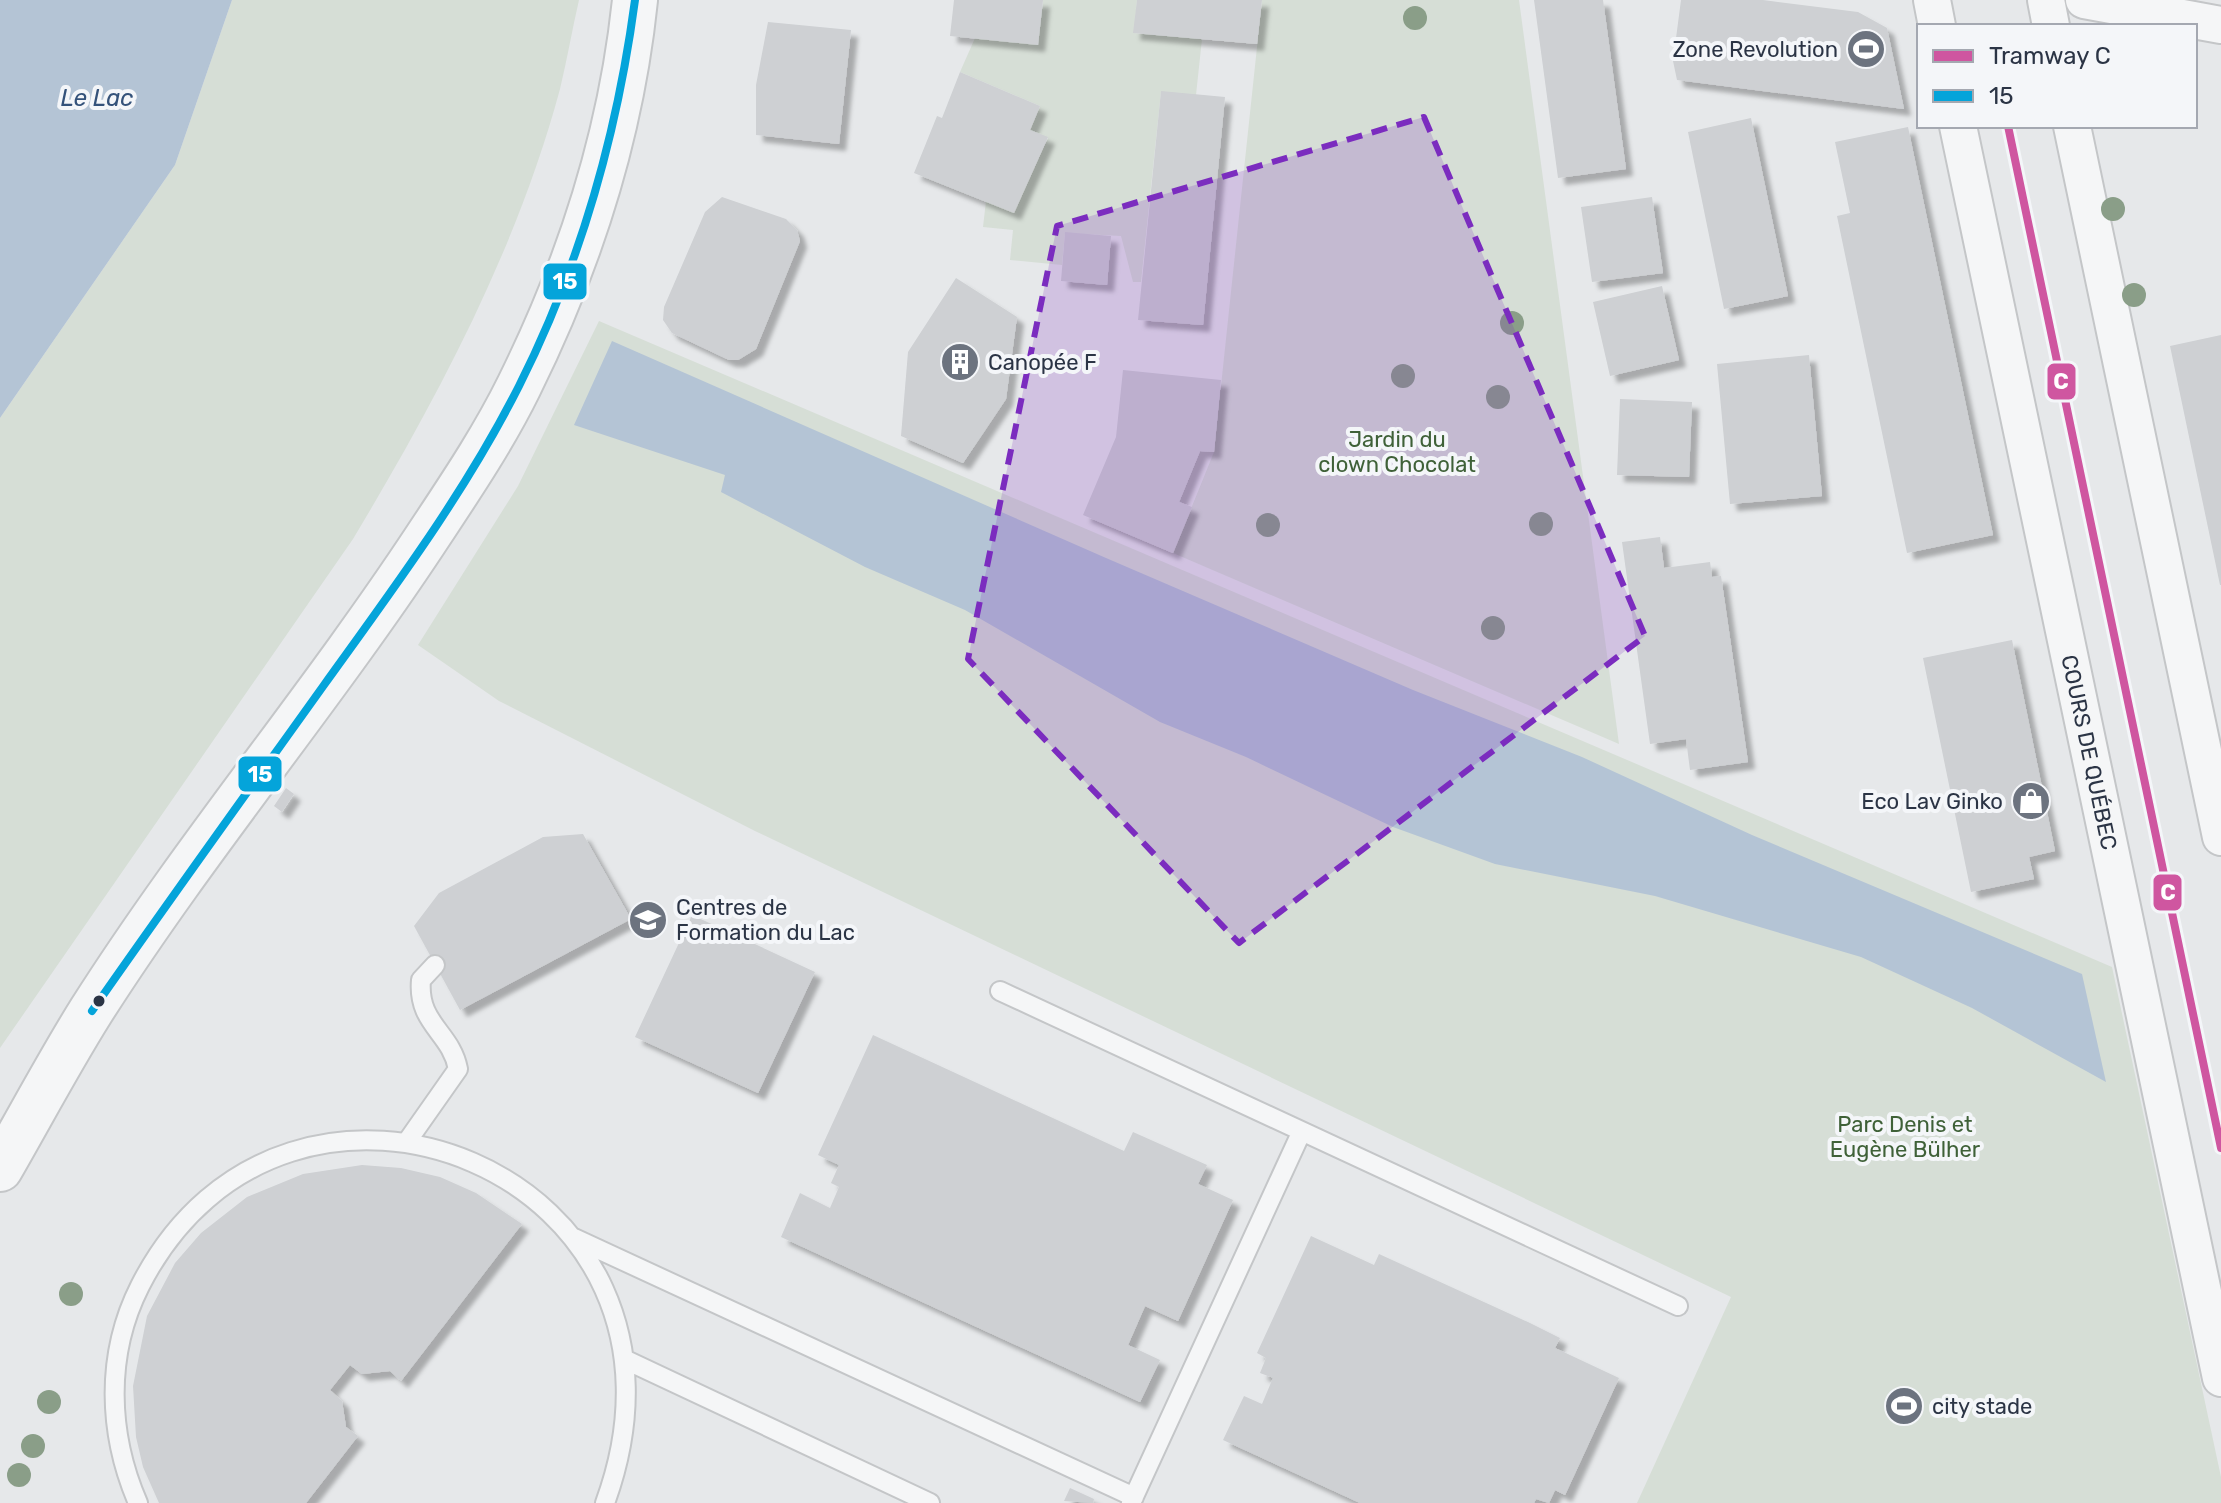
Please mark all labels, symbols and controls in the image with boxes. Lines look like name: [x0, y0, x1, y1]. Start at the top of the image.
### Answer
legend: [1917, 24, 2197, 128]
sports icon: Zone Revolution: [1845, 28, 1887, 70]
place label: Zone Revolution: [1672, 36, 1838, 63]
text: Tramway C: [1989, 42, 2111, 70]
text: 15: [1989, 82, 2014, 110]
water label: Le Lac: [60, 84, 134, 112]
line badge: 15: [542, 262, 588, 301]
text: 15: [552, 268, 578, 295]
building icon: Canopée F: [939, 341, 981, 383]
place label: Canopée F: [988, 349, 1097, 376]
line badge: C: [2046, 362, 2077, 401]
text: C: [2053, 368, 2069, 395]
park label: Jardin du clown Chocolat: [1318, 426, 1476, 478]
street label: COURS DE QUÉBEC: [2056, 652, 2123, 852]
line badge: 15: [237, 755, 283, 793]
text: 15: [247, 761, 273, 788]
shop icon: Eco Lav Ginko: [2010, 780, 2052, 822]
place label: Eco Lav Ginko: [1861, 788, 2003, 815]
line badge: C: [2152, 873, 2183, 912]
text: C: [2160, 879, 2176, 906]
place label: Centres de Formation du Lac: [676, 894, 855, 946]
school or university icon: Centres de Formation du Lac: [627, 899, 669, 941]
unlabelled marker: [91, 993, 107, 1009]
park label: Parc Denis et Eugène Bülher: [1830, 1111, 1981, 1163]
sports icon: city stade: [1883, 1385, 1925, 1427]
place label: city stade: [1932, 1393, 2032, 1420]

